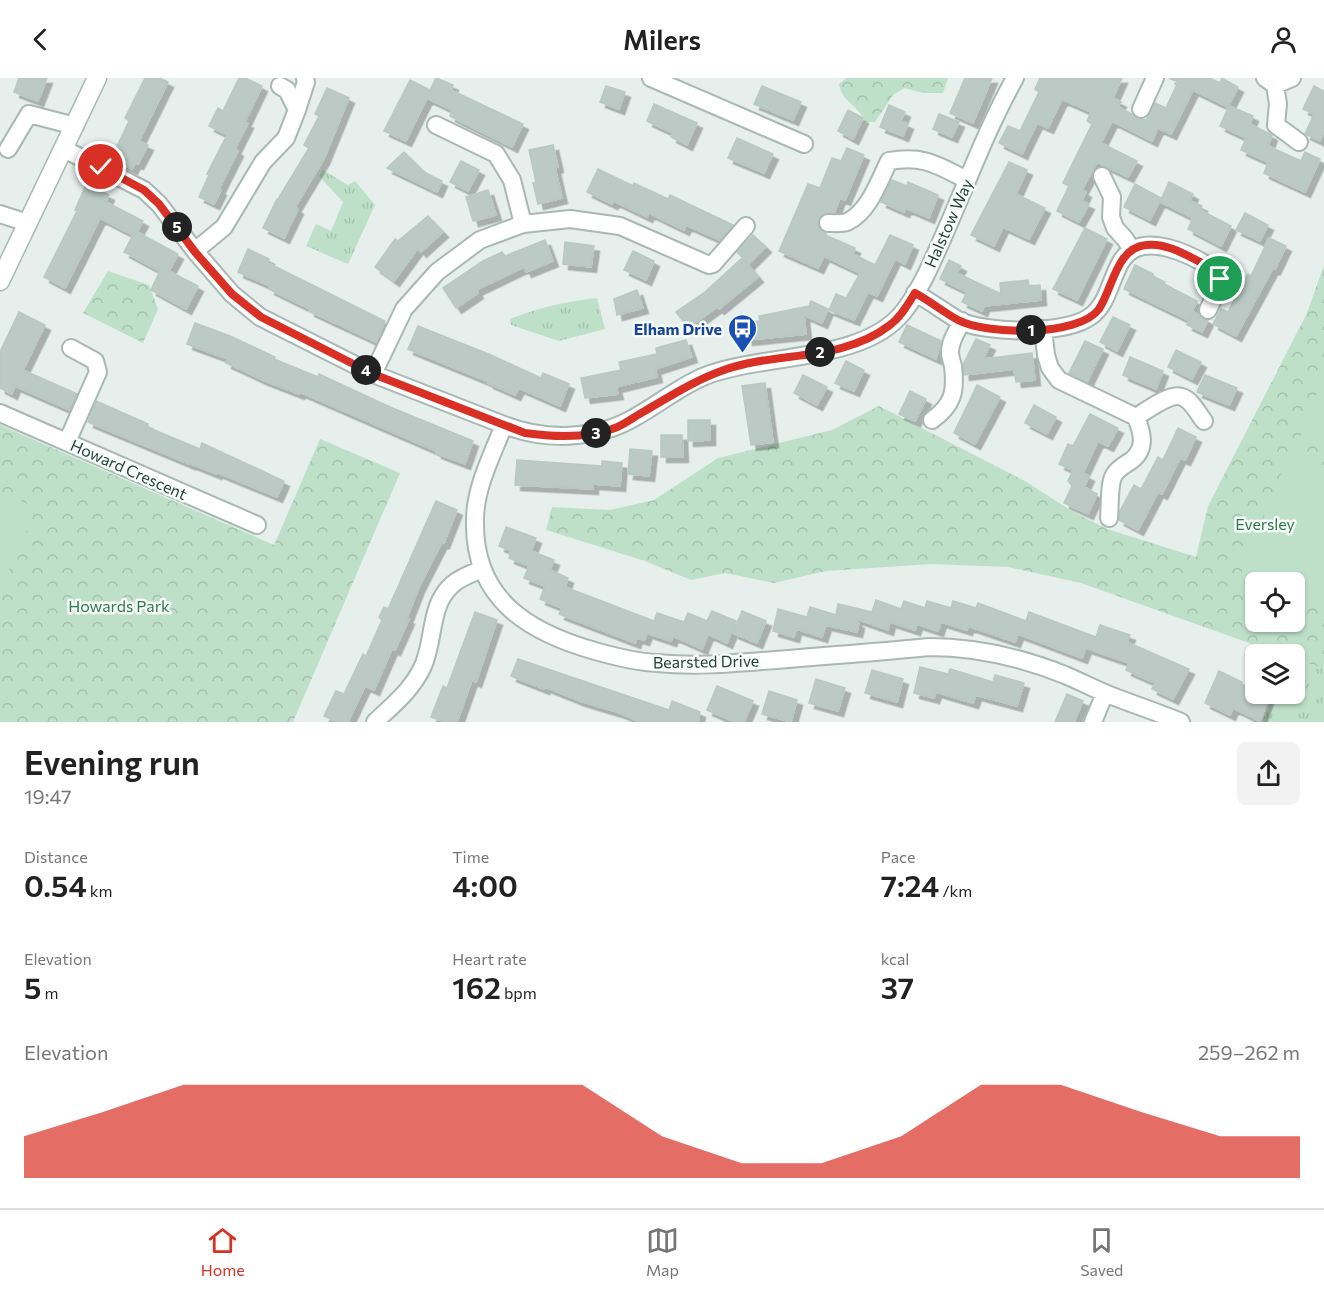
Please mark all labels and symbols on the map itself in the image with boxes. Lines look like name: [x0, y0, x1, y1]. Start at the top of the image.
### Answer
pin: [75, 141, 126, 192]
street label: Halstow Way: [920, 176, 976, 270]
pin: 5: [162, 212, 192, 242]
pin: [1194, 253, 1245, 304]
bus stop icon: Elham Drive: [727, 312, 759, 354]
pin: 1: [1016, 315, 1046, 345]
place label: Elham Drive: [634, 319, 722, 338]
pin: 2: [805, 337, 835, 367]
pin: 4: [351, 355, 381, 385]
pin: 3: [581, 418, 611, 448]
street label: Howard Crescent: [68, 435, 191, 503]
park label: Eversley: [1235, 514, 1295, 533]
park label: Howards Park: [68, 596, 170, 615]
street label: Bearsted Drive: [653, 651, 759, 671]

